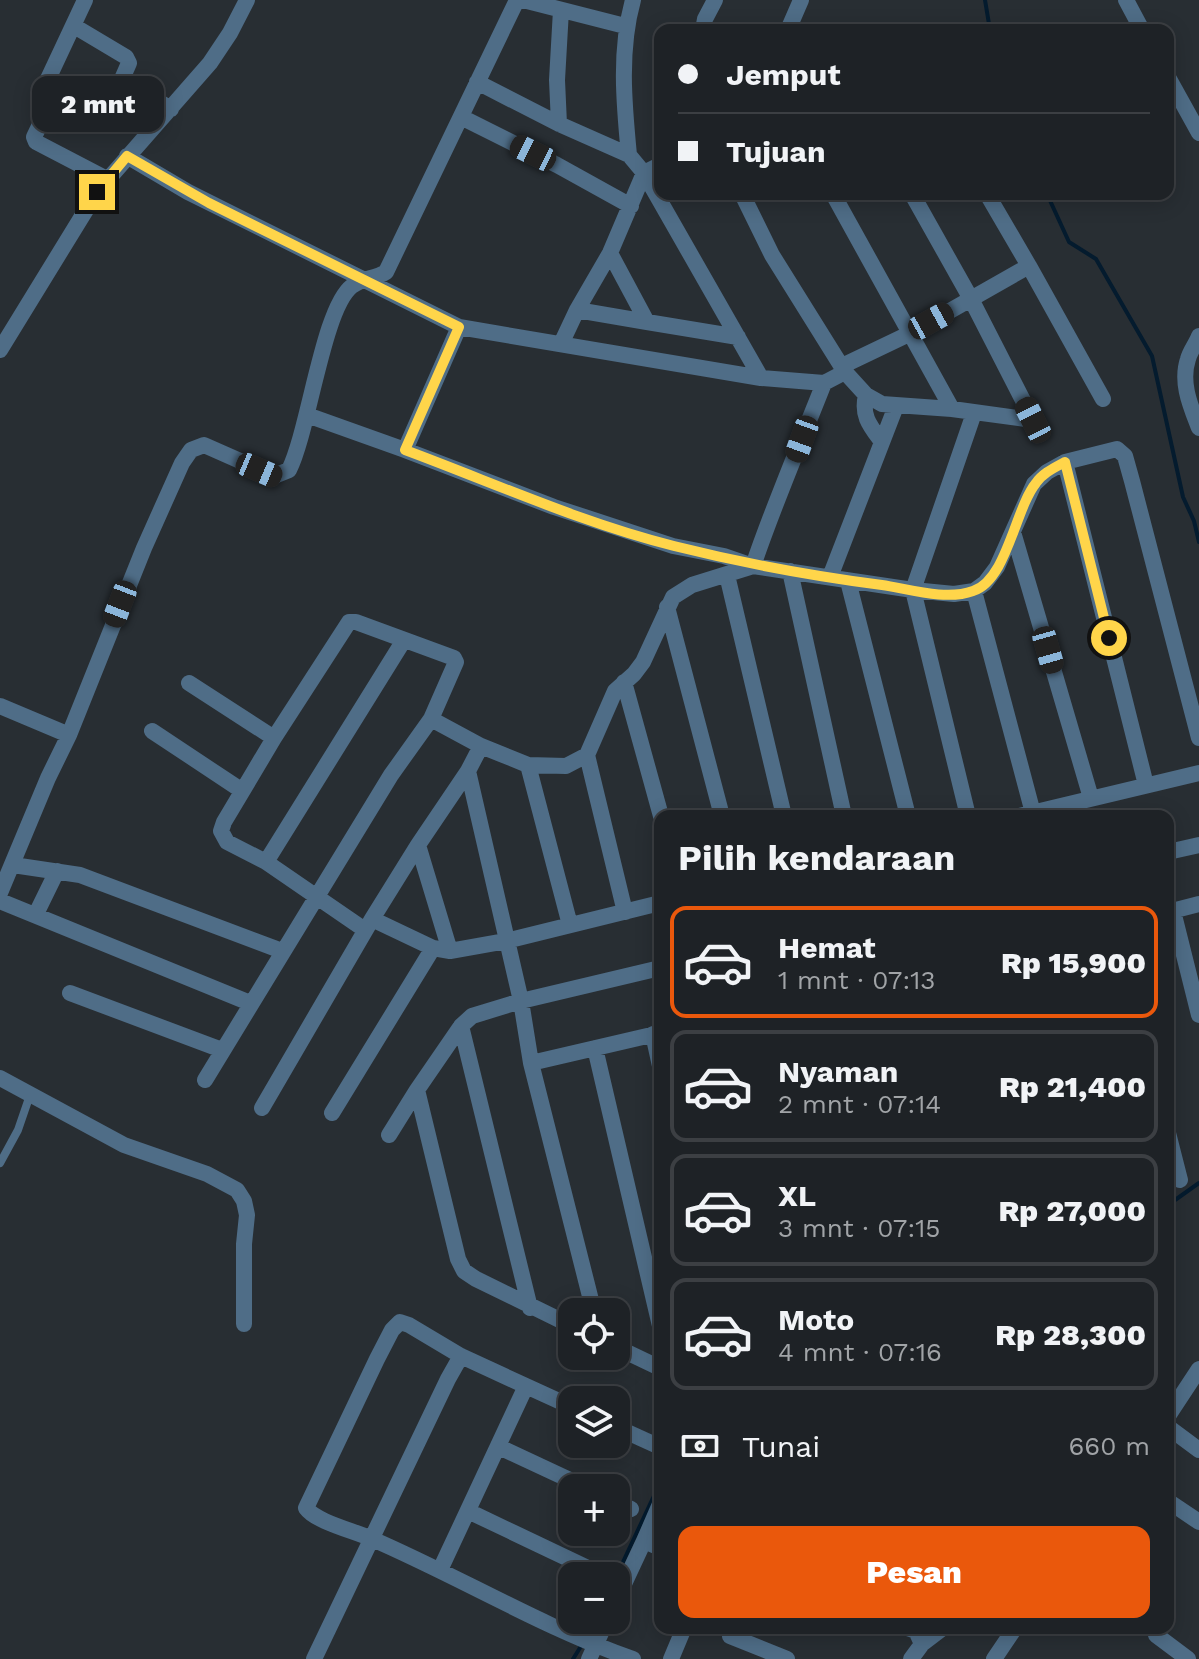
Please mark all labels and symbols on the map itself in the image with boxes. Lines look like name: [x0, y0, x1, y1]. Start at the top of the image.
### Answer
callout: 2 mnt: [31, 76, 163, 132]
car: [506, 132, 560, 174]
route end: [79, 174, 115, 210]
car: [904, 299, 958, 343]
car: [1011, 393, 1055, 447]
car: [783, 412, 821, 466]
car: [232, 450, 286, 490]
car: [100, 577, 140, 631]
route start: [1091, 620, 1127, 656]
car: [1030, 624, 1066, 676]

